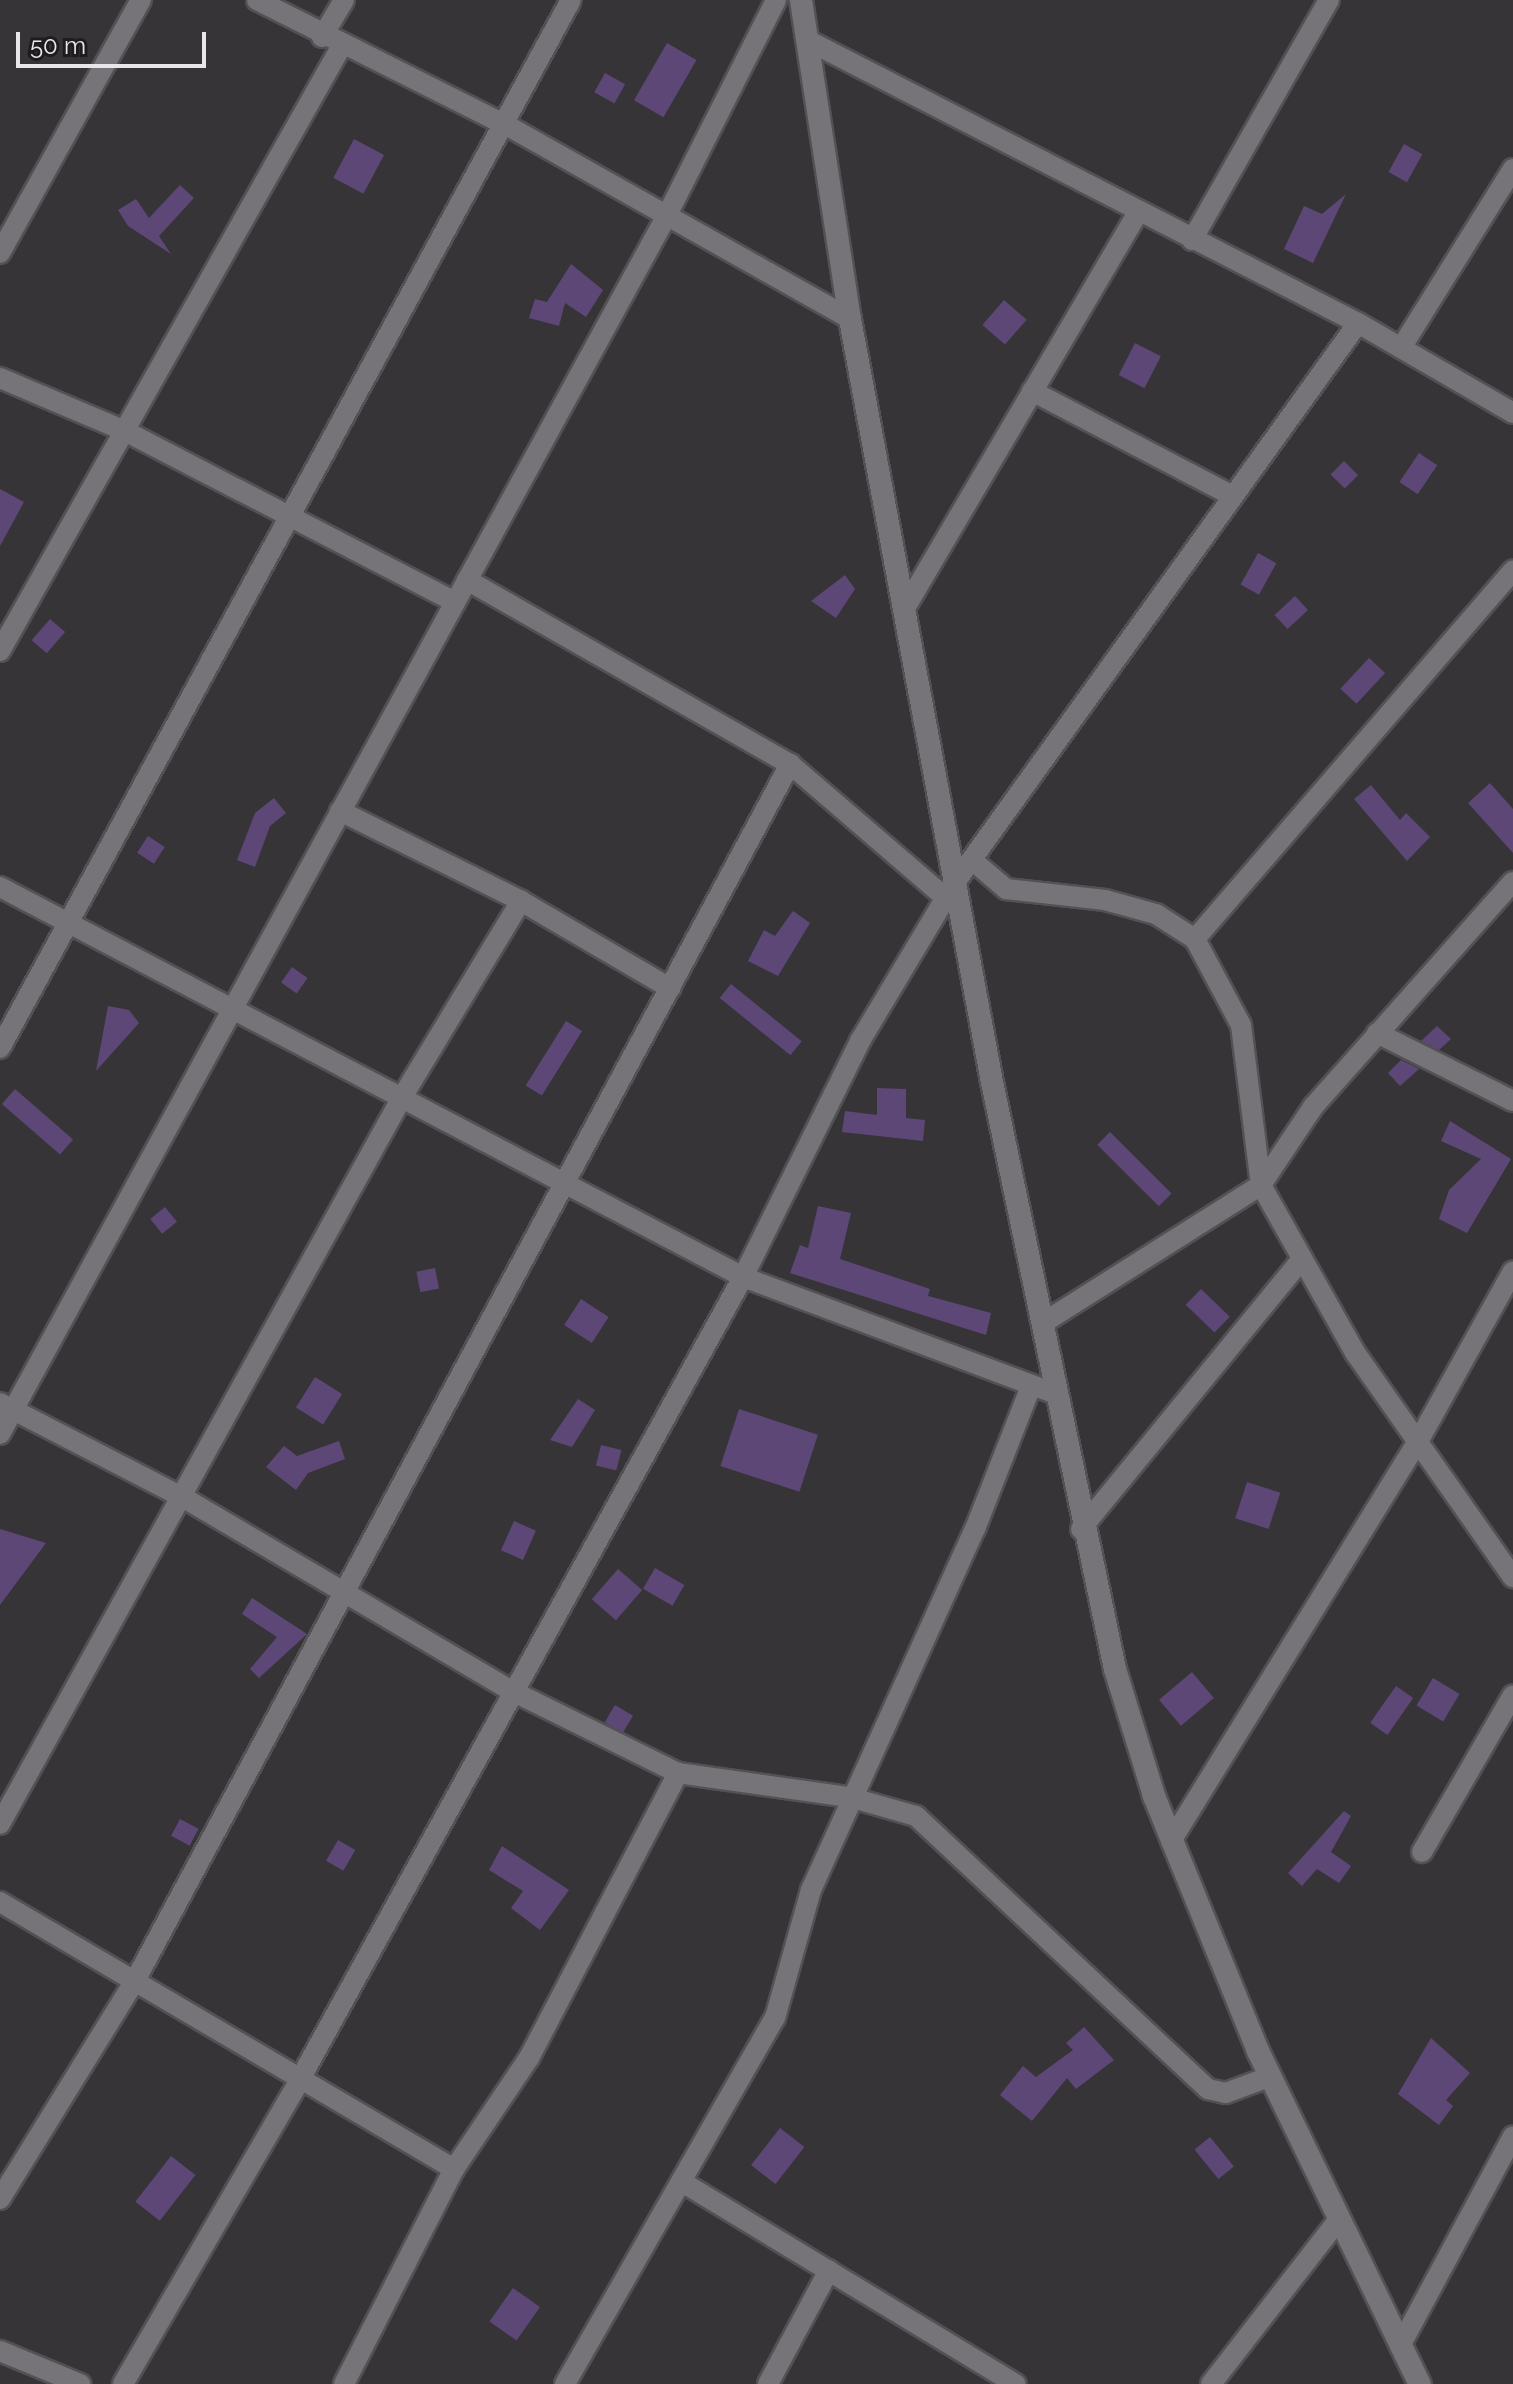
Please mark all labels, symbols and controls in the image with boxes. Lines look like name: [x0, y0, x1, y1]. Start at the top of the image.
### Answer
scale bar: [20, 16, 210, 66]
text: 50 m: [30, 31, 86, 60]

